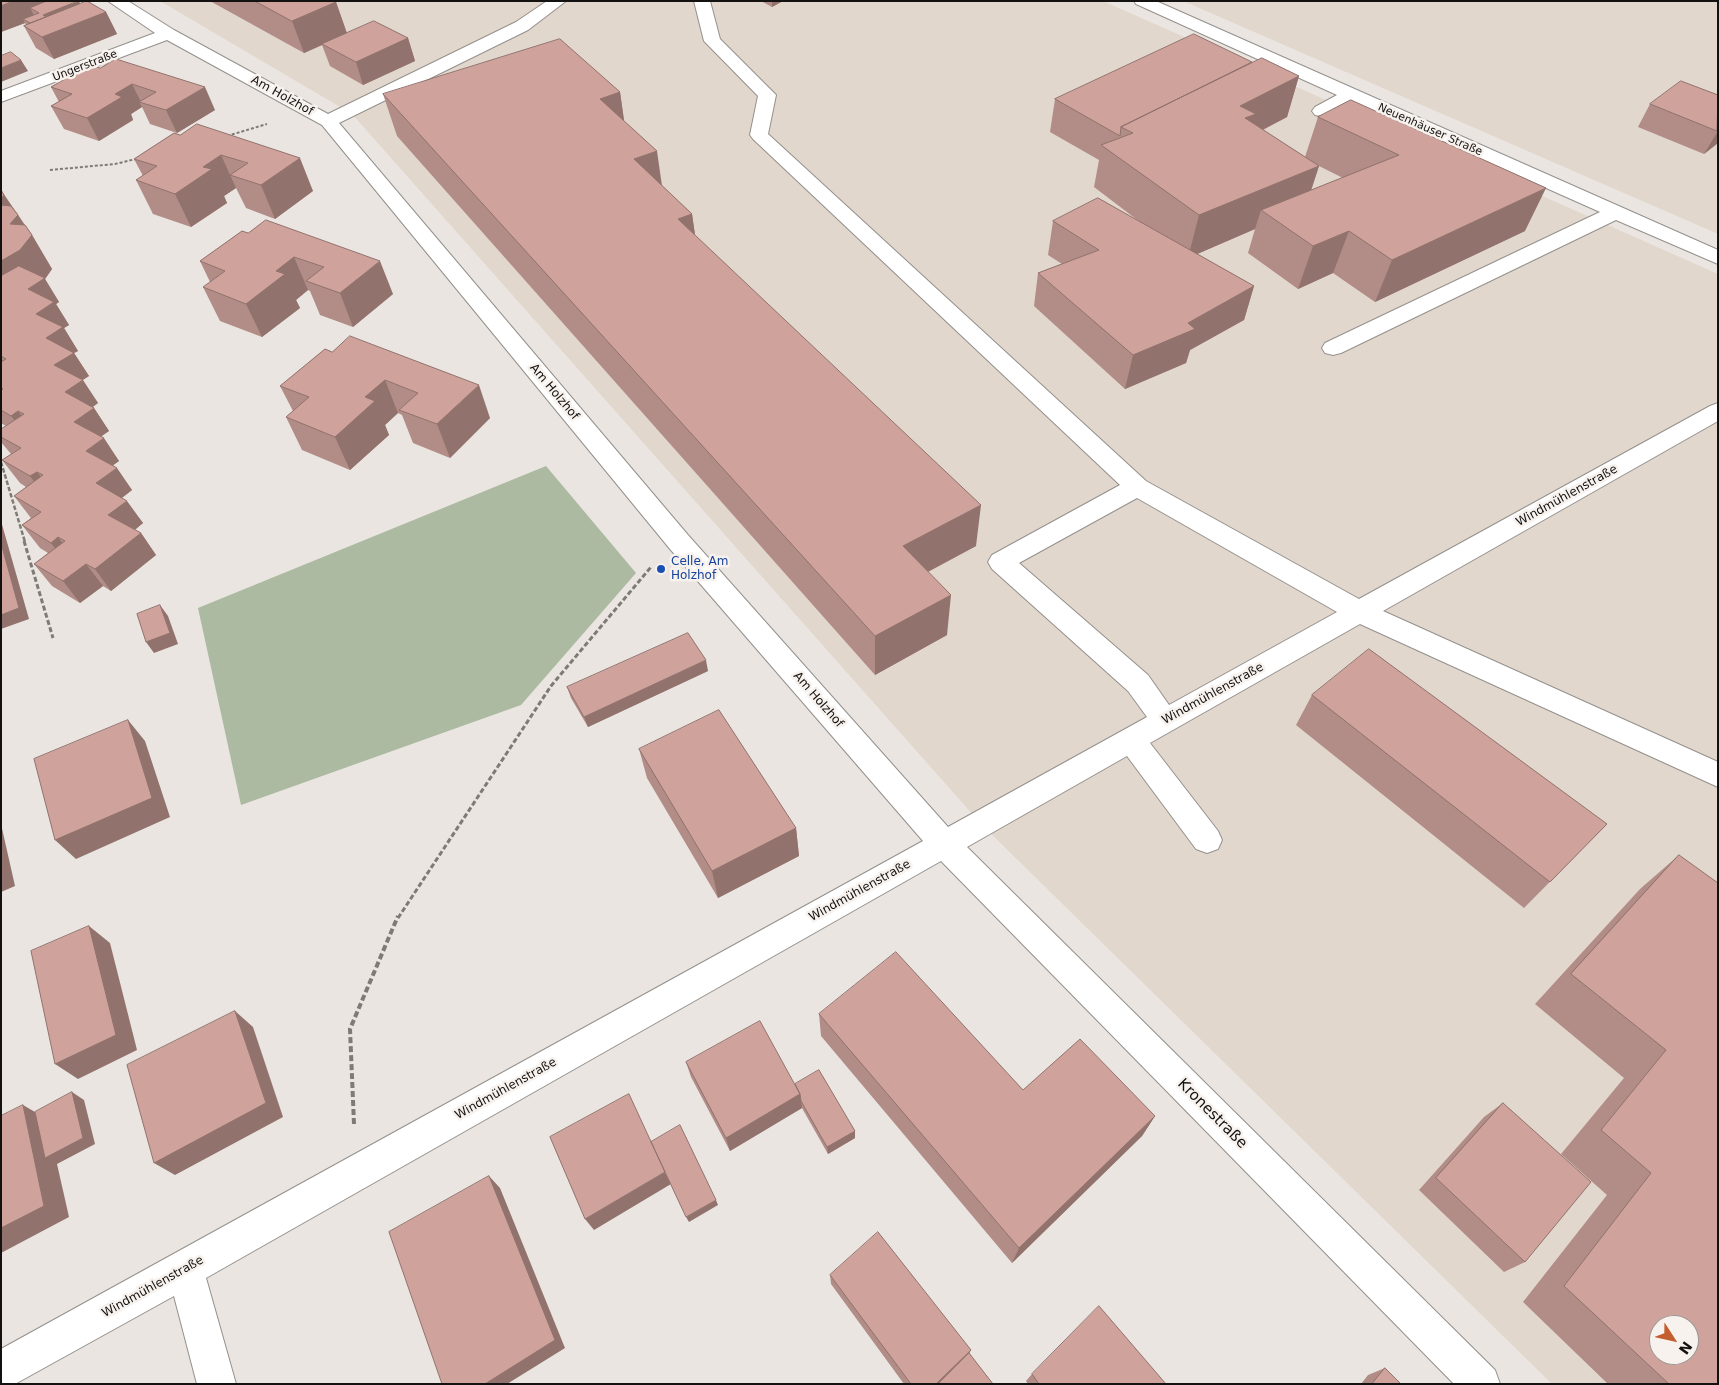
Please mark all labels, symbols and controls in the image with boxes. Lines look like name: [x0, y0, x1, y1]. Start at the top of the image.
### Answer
street label: Ungerstraße: [51, 48, 119, 84]
street label: Am Holzhof: [248, 73, 316, 119]
street label: Neuenhäuser Straße: [1376, 101, 1484, 159]
street label: Am Holzhof: [526, 361, 582, 423]
street label: Windmühlenstraße: [1514, 462, 1620, 530]
place label: Celle, Am Holzhof: [671, 555, 728, 583]
marker: Celle, Am Holzhof: [655, 563, 667, 575]
street label: Windmühlenstraße: [1160, 660, 1266, 728]
street label: Am Holzhof: [790, 669, 846, 731]
street label: Windmühlenstraße: [807, 857, 913, 925]
street label: Windmühlenstraße: [453, 1055, 559, 1123]
street label: Kronestraße: [1173, 1075, 1251, 1153]
street label: Windmühlenstraße: [100, 1253, 206, 1321]
north arrow: [1649, 1315, 1699, 1365]
text: N: [1676, 1339, 1695, 1357]

